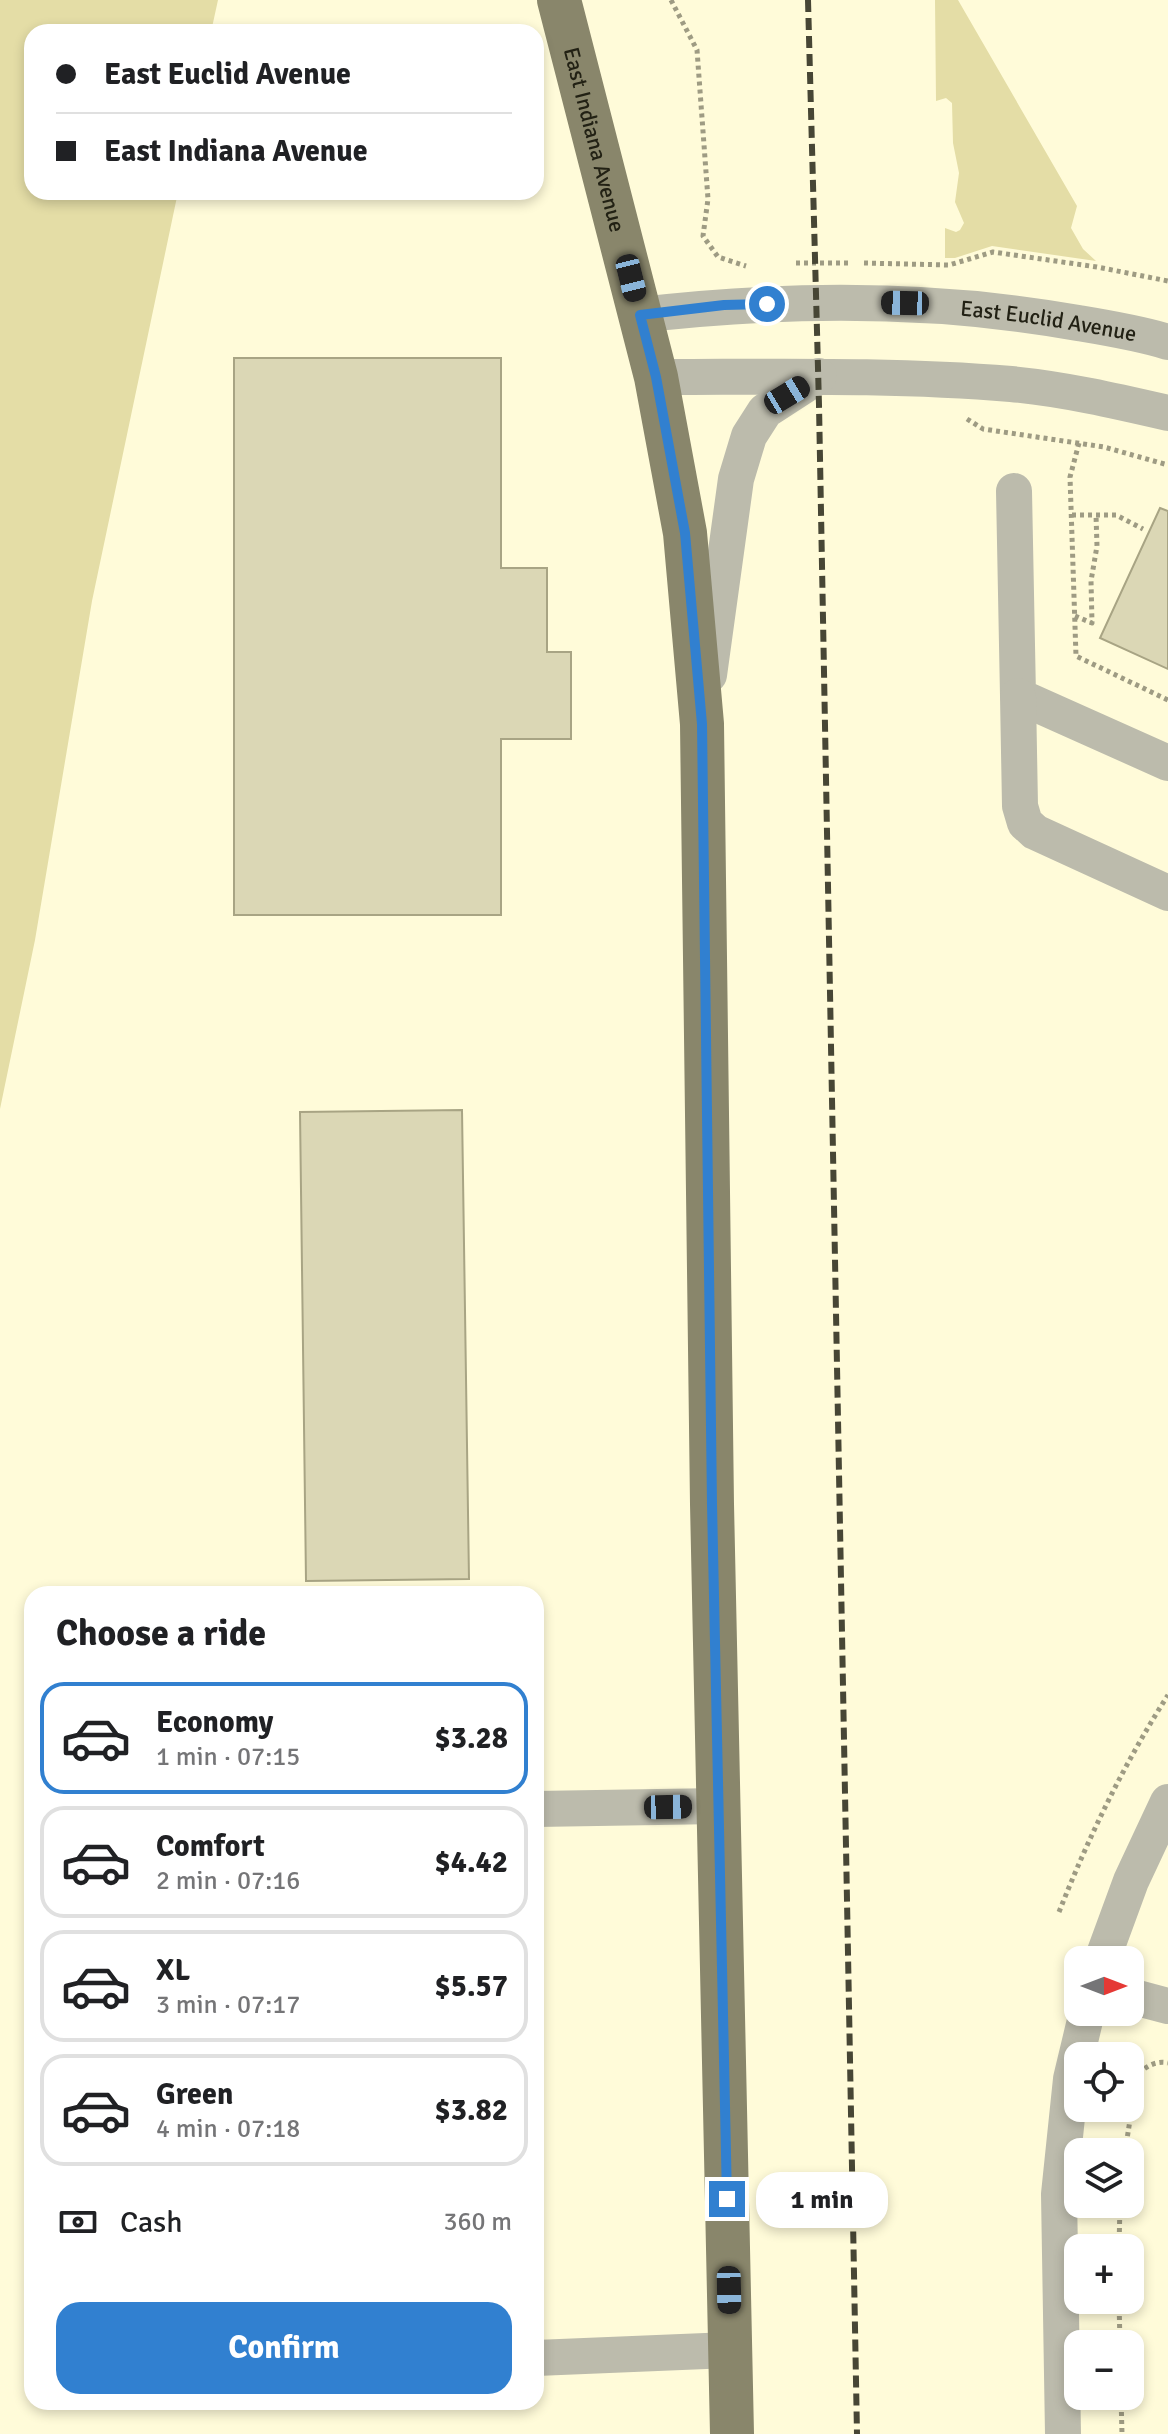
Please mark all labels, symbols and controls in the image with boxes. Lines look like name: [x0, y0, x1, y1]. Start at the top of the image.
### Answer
street label: East Indiana Avenue: [558, 44, 632, 235]
text: East Euclid Avenue: [104, 56, 351, 93]
text: East Indiana Avenue: [104, 133, 368, 170]
car: [614, 252, 648, 304]
route start: [749, 286, 785, 322]
car: [881, 291, 929, 315]
street label: East Euclid Avenue: [959, 294, 1139, 347]
car: [760, 372, 814, 418]
text: Choose a ride: [56, 1611, 266, 1656]
icon: car: [60, 1702, 132, 1774]
text: Economy: [156, 1704, 273, 1741]
text: $3.28: [435, 1720, 508, 1757]
text: 1 min · 07:15: [156, 1741, 300, 1773]
car: [644, 1795, 692, 1819]
icon: car: [60, 1826, 132, 1898]
text: Comfort: [156, 1828, 265, 1865]
text: $4.42: [435, 1844, 508, 1881]
text: 2 min · 07:16: [156, 1865, 300, 1897]
north arrow: [1064, 1946, 1144, 2026]
map controls: [1064, 1946, 1144, 2410]
icon: car: [60, 1950, 132, 2022]
text: XL: [156, 1952, 190, 1989]
text: $5.57: [435, 1968, 508, 2005]
text: 3 min · 07:17: [156, 1989, 300, 2021]
button: locate: [1064, 2042, 1144, 2122]
icon: car: [60, 2074, 132, 2146]
text: Green: [156, 2076, 233, 2113]
text: $3.82: [435, 2092, 508, 2129]
text: 4 min · 07:18: [156, 2113, 300, 2145]
button: layers: [1064, 2138, 1144, 2218]
callout: 1 min: [755, 2171, 887, 2227]
route end: [709, 2181, 745, 2217]
text: 1 min: [791, 2184, 853, 2216]
icon: cash: [56, 2200, 100, 2244]
text: Cash: [120, 2204, 183, 2241]
text: 360 m: [443, 2206, 512, 2238]
button: +: [1064, 2234, 1144, 2314]
car: [717, 2266, 741, 2314]
button: Confirm: [56, 2302, 512, 2394]
button: −: [1064, 2330, 1144, 2410]

